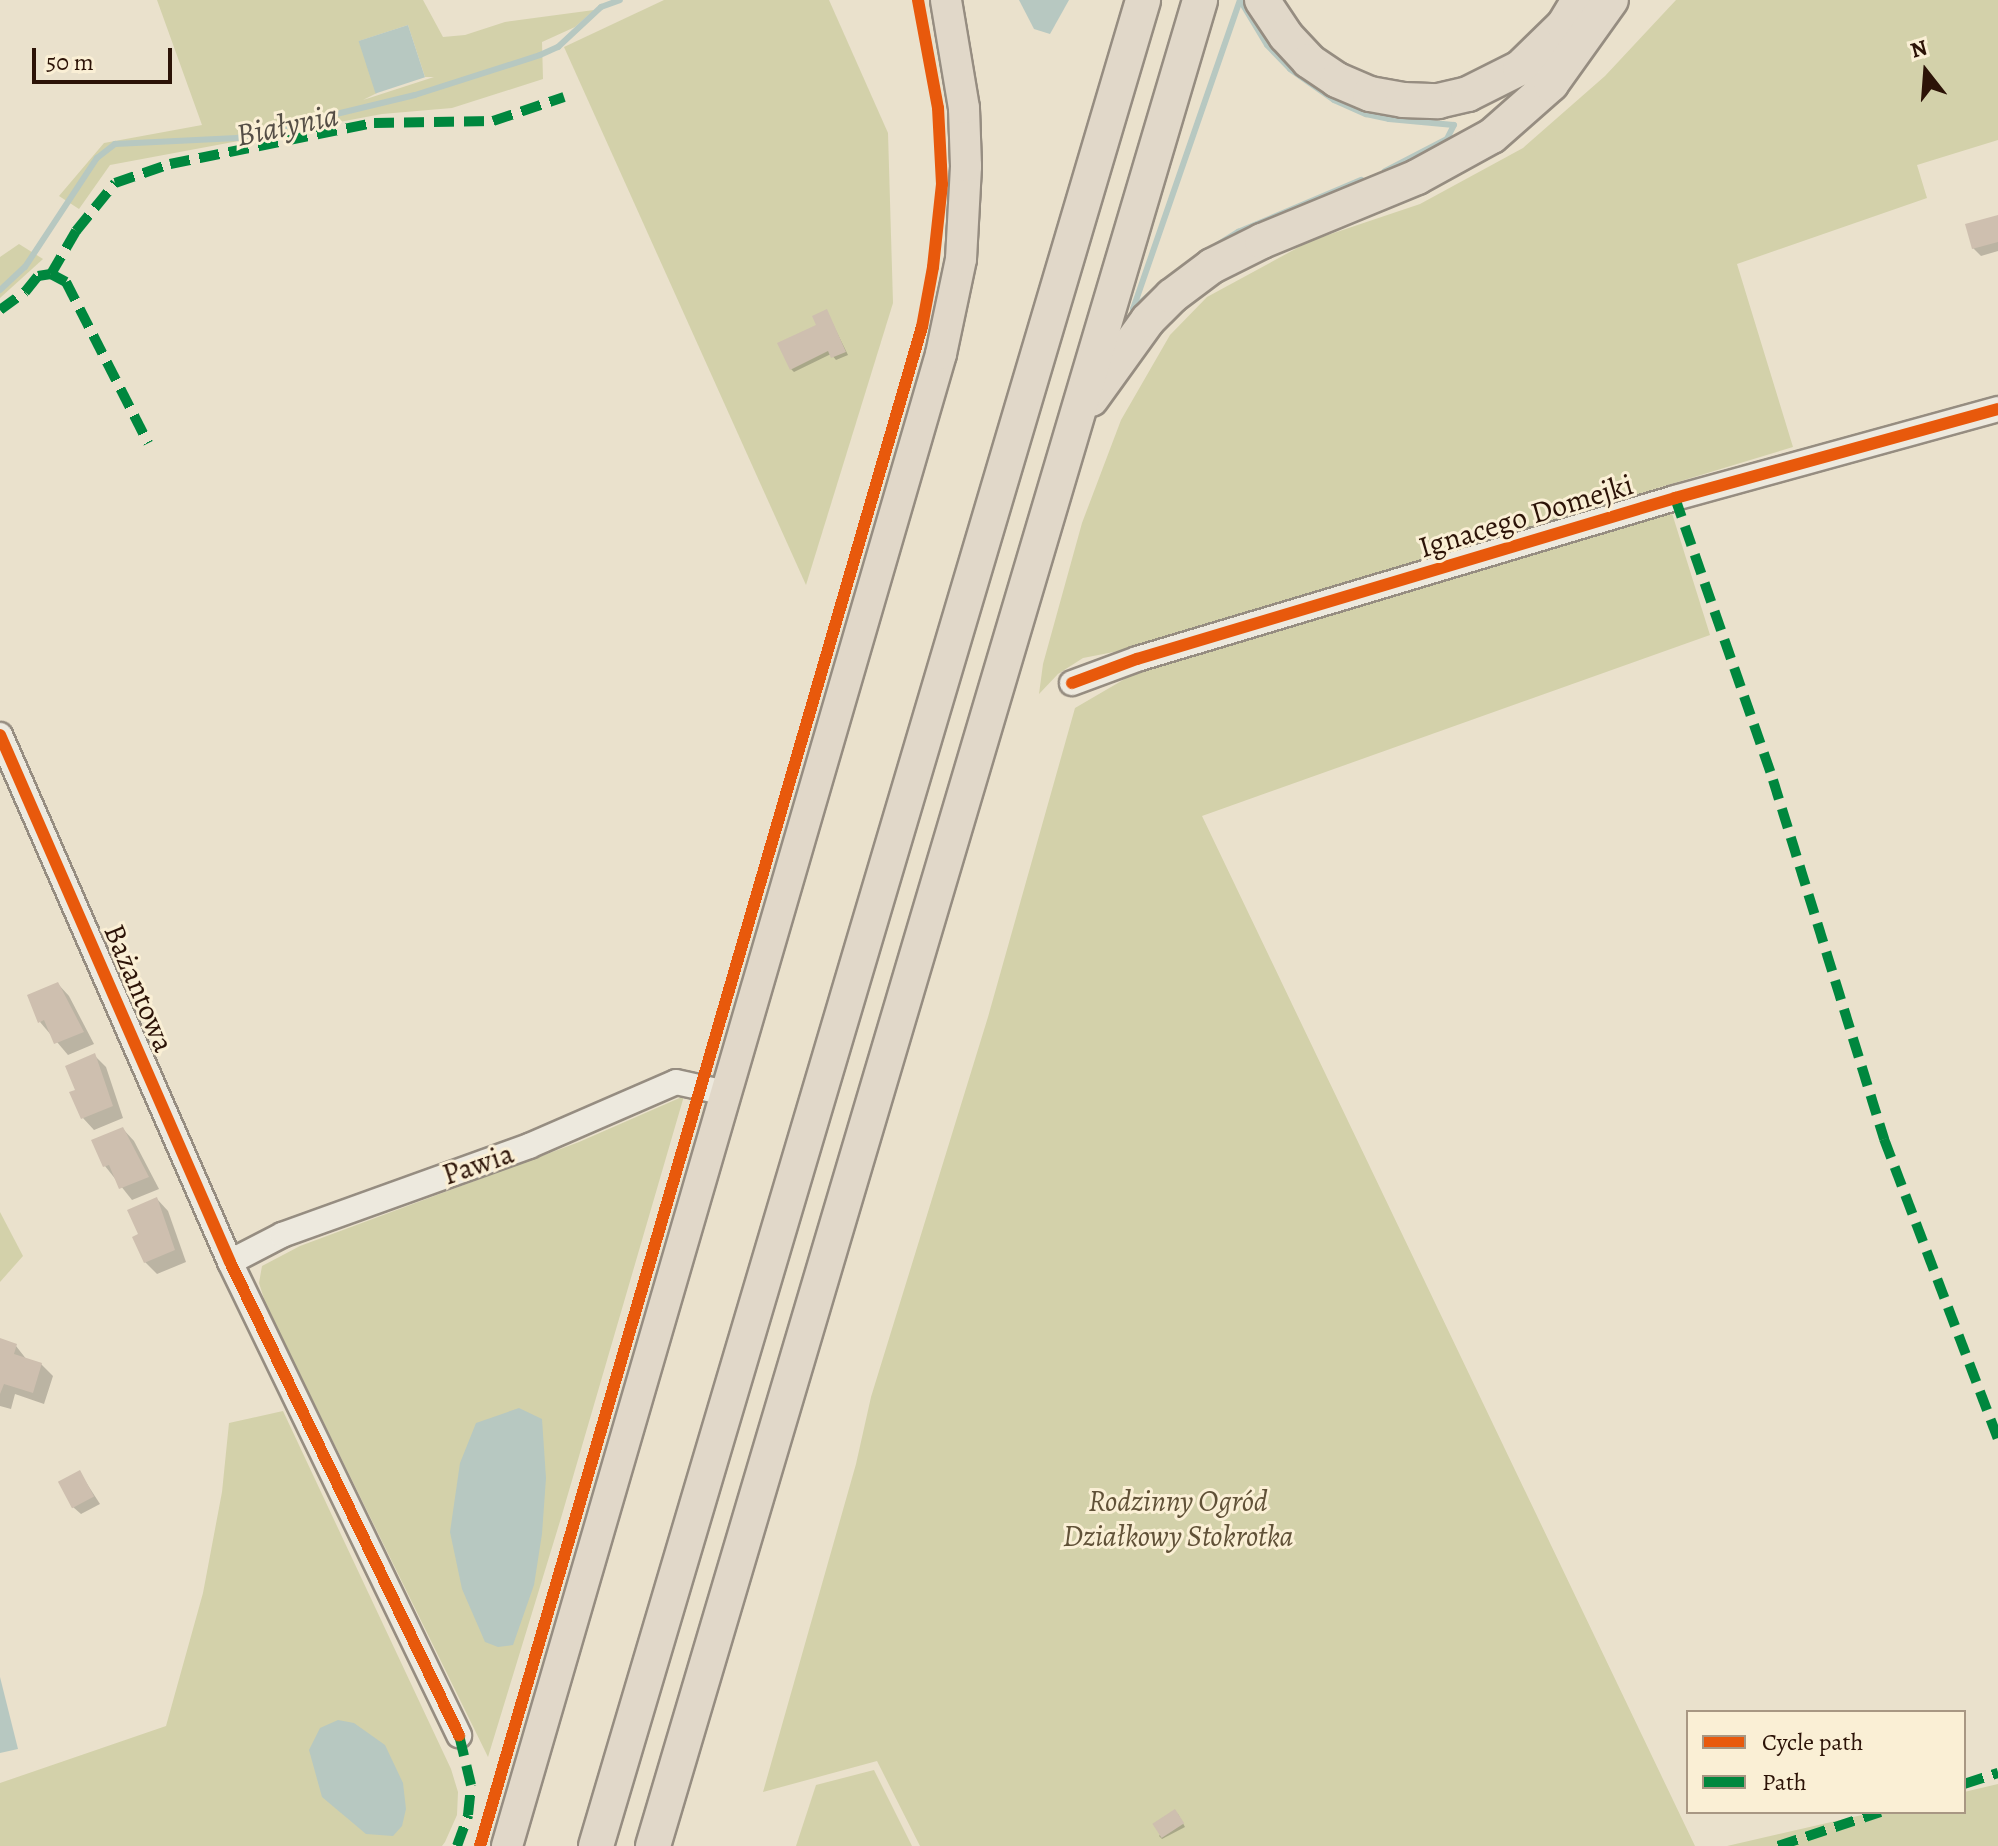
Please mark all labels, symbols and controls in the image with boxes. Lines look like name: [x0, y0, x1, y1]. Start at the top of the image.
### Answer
scale bar: [36, 32, 176, 82]
north arrow: [1886, 32, 1966, 112]
text: N: [1907, 32, 1931, 66]
text: 50 m: [46, 46, 94, 78]
water label: Białynia: [233, 96, 341, 154]
street label: Ignacego Domejki: [1414, 466, 1638, 566]
street label: Bażantowa: [96, 919, 182, 1057]
street label: Pawia: [438, 1135, 518, 1193]
park label: Rodzinny Ogród Działkowy Stokrotka: [1063, 1483, 1293, 1554]
legend: [1686, 1710, 1966, 1814]
text: Cycle path: [1762, 1726, 1863, 1758]
text: Path: [1762, 1766, 1807, 1798]

